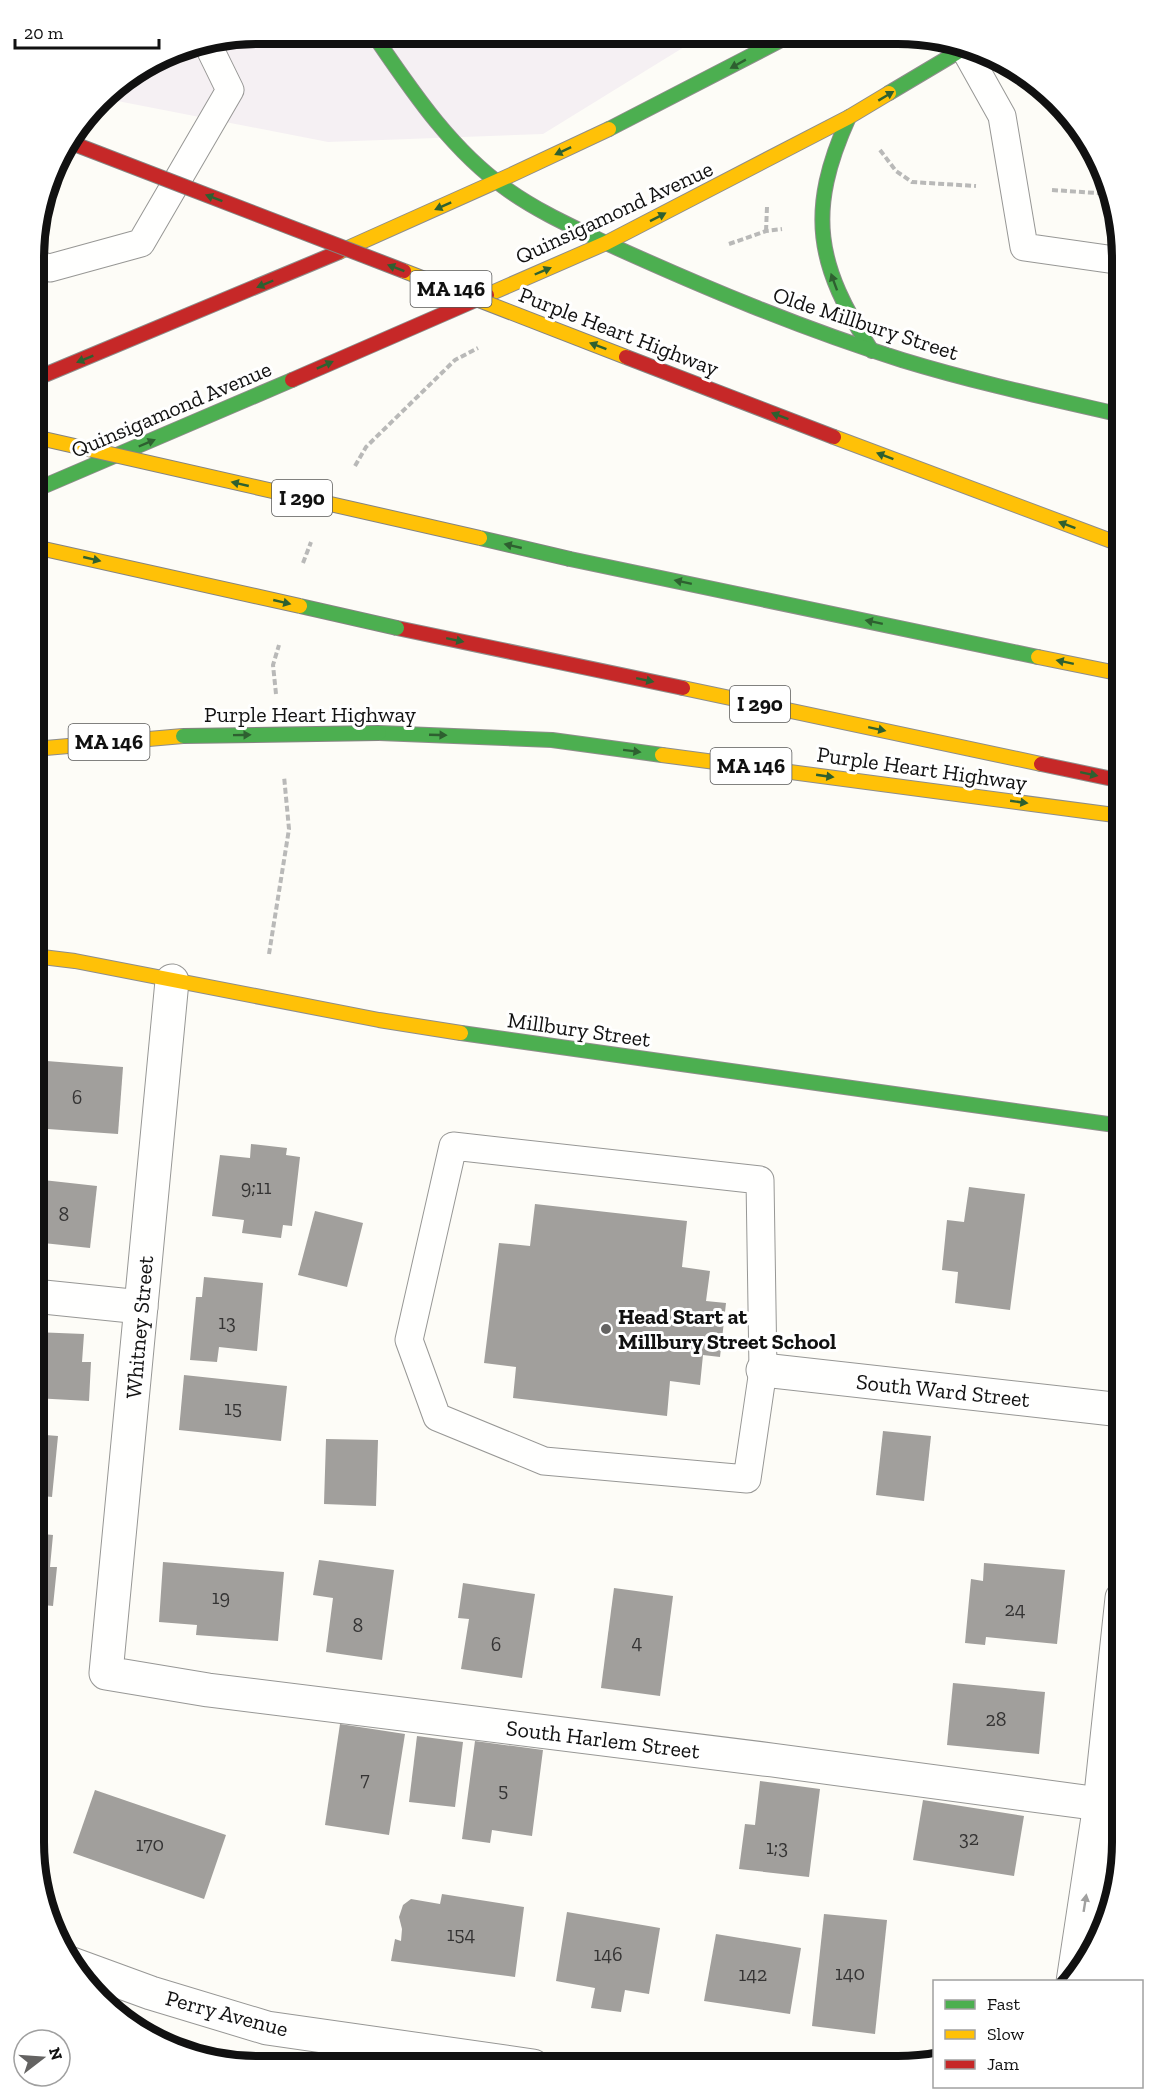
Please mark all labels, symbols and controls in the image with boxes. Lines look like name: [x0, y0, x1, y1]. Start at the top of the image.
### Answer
scale bar: [15, 12, 159, 50]
text: 20 m: [24, 22, 64, 44]
one-way arrow: [729, 59, 746, 69]
one-way arrow: [878, 90, 894, 101]
one-way arrow: [555, 147, 572, 156]
street label: Quinsigamond Avenue: [511, 155, 717, 270]
one-way arrow: [205, 192, 223, 202]
one-way arrow: [434, 201, 452, 211]
one-way arrow: [650, 212, 667, 222]
one-way arrow: [387, 263, 405, 272]
one-way arrow: [534, 266, 551, 275]
road number: MA 146: [410, 271, 492, 307]
one-way arrow: [828, 273, 838, 291]
one-way arrow: [255, 279, 273, 289]
street label: Purple Heart Highway: [515, 281, 723, 382]
street label: Olde Millbury Street: [770, 281, 963, 366]
one-way arrow: [589, 340, 607, 350]
street label: Quinsigamond Avenue: [67, 355, 275, 464]
one-way arrow: [76, 355, 94, 364]
one-way arrow: [317, 360, 335, 370]
one-way arrow: [771, 411, 789, 420]
one-way arrow: [138, 438, 156, 448]
one-way arrow: [876, 451, 894, 460]
one-way arrow: [231, 479, 250, 488]
road number: I 290: [272, 480, 332, 516]
one-way arrow: [1058, 520, 1076, 529]
one-way arrow: [503, 540, 522, 550]
one-way arrow: [82, 555, 101, 565]
one-way arrow: [673, 577, 692, 586]
one-way arrow: [273, 598, 292, 607]
one-way arrow: [864, 617, 883, 626]
one-way arrow: [445, 636, 464, 645]
one-way arrow: [1055, 657, 1074, 666]
one-way arrow: [636, 676, 655, 685]
road number: I 290: [730, 686, 790, 722]
street label: Purple Heart Highway: [204, 701, 417, 728]
road number: MA 146: [68, 724, 150, 760]
one-way arrow: [868, 725, 887, 734]
one-way arrow: [232, 730, 251, 740]
one-way arrow: [428, 731, 447, 740]
street label: Purple Heart Highway: [815, 740, 1030, 797]
one-way arrow: [623, 746, 642, 755]
road number: MA 146: [710, 748, 792, 784]
one-way arrow: [1079, 770, 1098, 779]
one-way arrow: [816, 772, 835, 781]
one-way arrow: [1009, 797, 1028, 807]
street label: Millbury Street: [506, 1006, 653, 1053]
house number: 6: [72, 1085, 82, 1109]
house number: 9;11: [241, 1175, 272, 1199]
house number: 8: [59, 1202, 69, 1226]
street label: Whitney Street: [120, 1254, 159, 1400]
place label: Head Start at Millbury Street School: [618, 1303, 836, 1355]
house number: 13: [218, 1310, 236, 1334]
marker: Head Start at Millbury Street School: [599, 1322, 613, 1336]
street label: South Ward Street: [855, 1368, 1032, 1413]
house number: 15: [224, 1396, 242, 1420]
house number: 19: [212, 1585, 230, 1609]
house number: 24: [1004, 1597, 1026, 1621]
house number: 8: [353, 1613, 363, 1637]
house number: 4: [632, 1630, 643, 1654]
house number: 6: [491, 1632, 501, 1656]
house number: 28: [985, 1707, 1007, 1731]
street label: South Harlem Street: [505, 1714, 702, 1765]
house number: 7: [360, 1767, 370, 1791]
house number: 5: [498, 1778, 508, 1802]
house number: 32: [959, 1826, 979, 1850]
house number: 170: [136, 1832, 164, 1856]
house number: 1;3: [766, 1835, 788, 1859]
one-way arrow: [1081, 1893, 1090, 1912]
house number: 154: [447, 1922, 476, 1946]
house number: 146: [593, 1942, 623, 1966]
house number: 140: [835, 1961, 865, 1985]
house number: 142: [739, 1962, 767, 1986]
legend: [933, 1980, 1143, 2088]
street label: Perry Avenue: [163, 1984, 291, 2043]
text: Fast: [987, 1993, 1020, 2015]
text: Slow: [987, 2023, 1024, 2045]
north arrow: [12, 2028, 72, 2088]
text: N: [45, 2045, 67, 2062]
text: Jam: [987, 2053, 1019, 2075]

